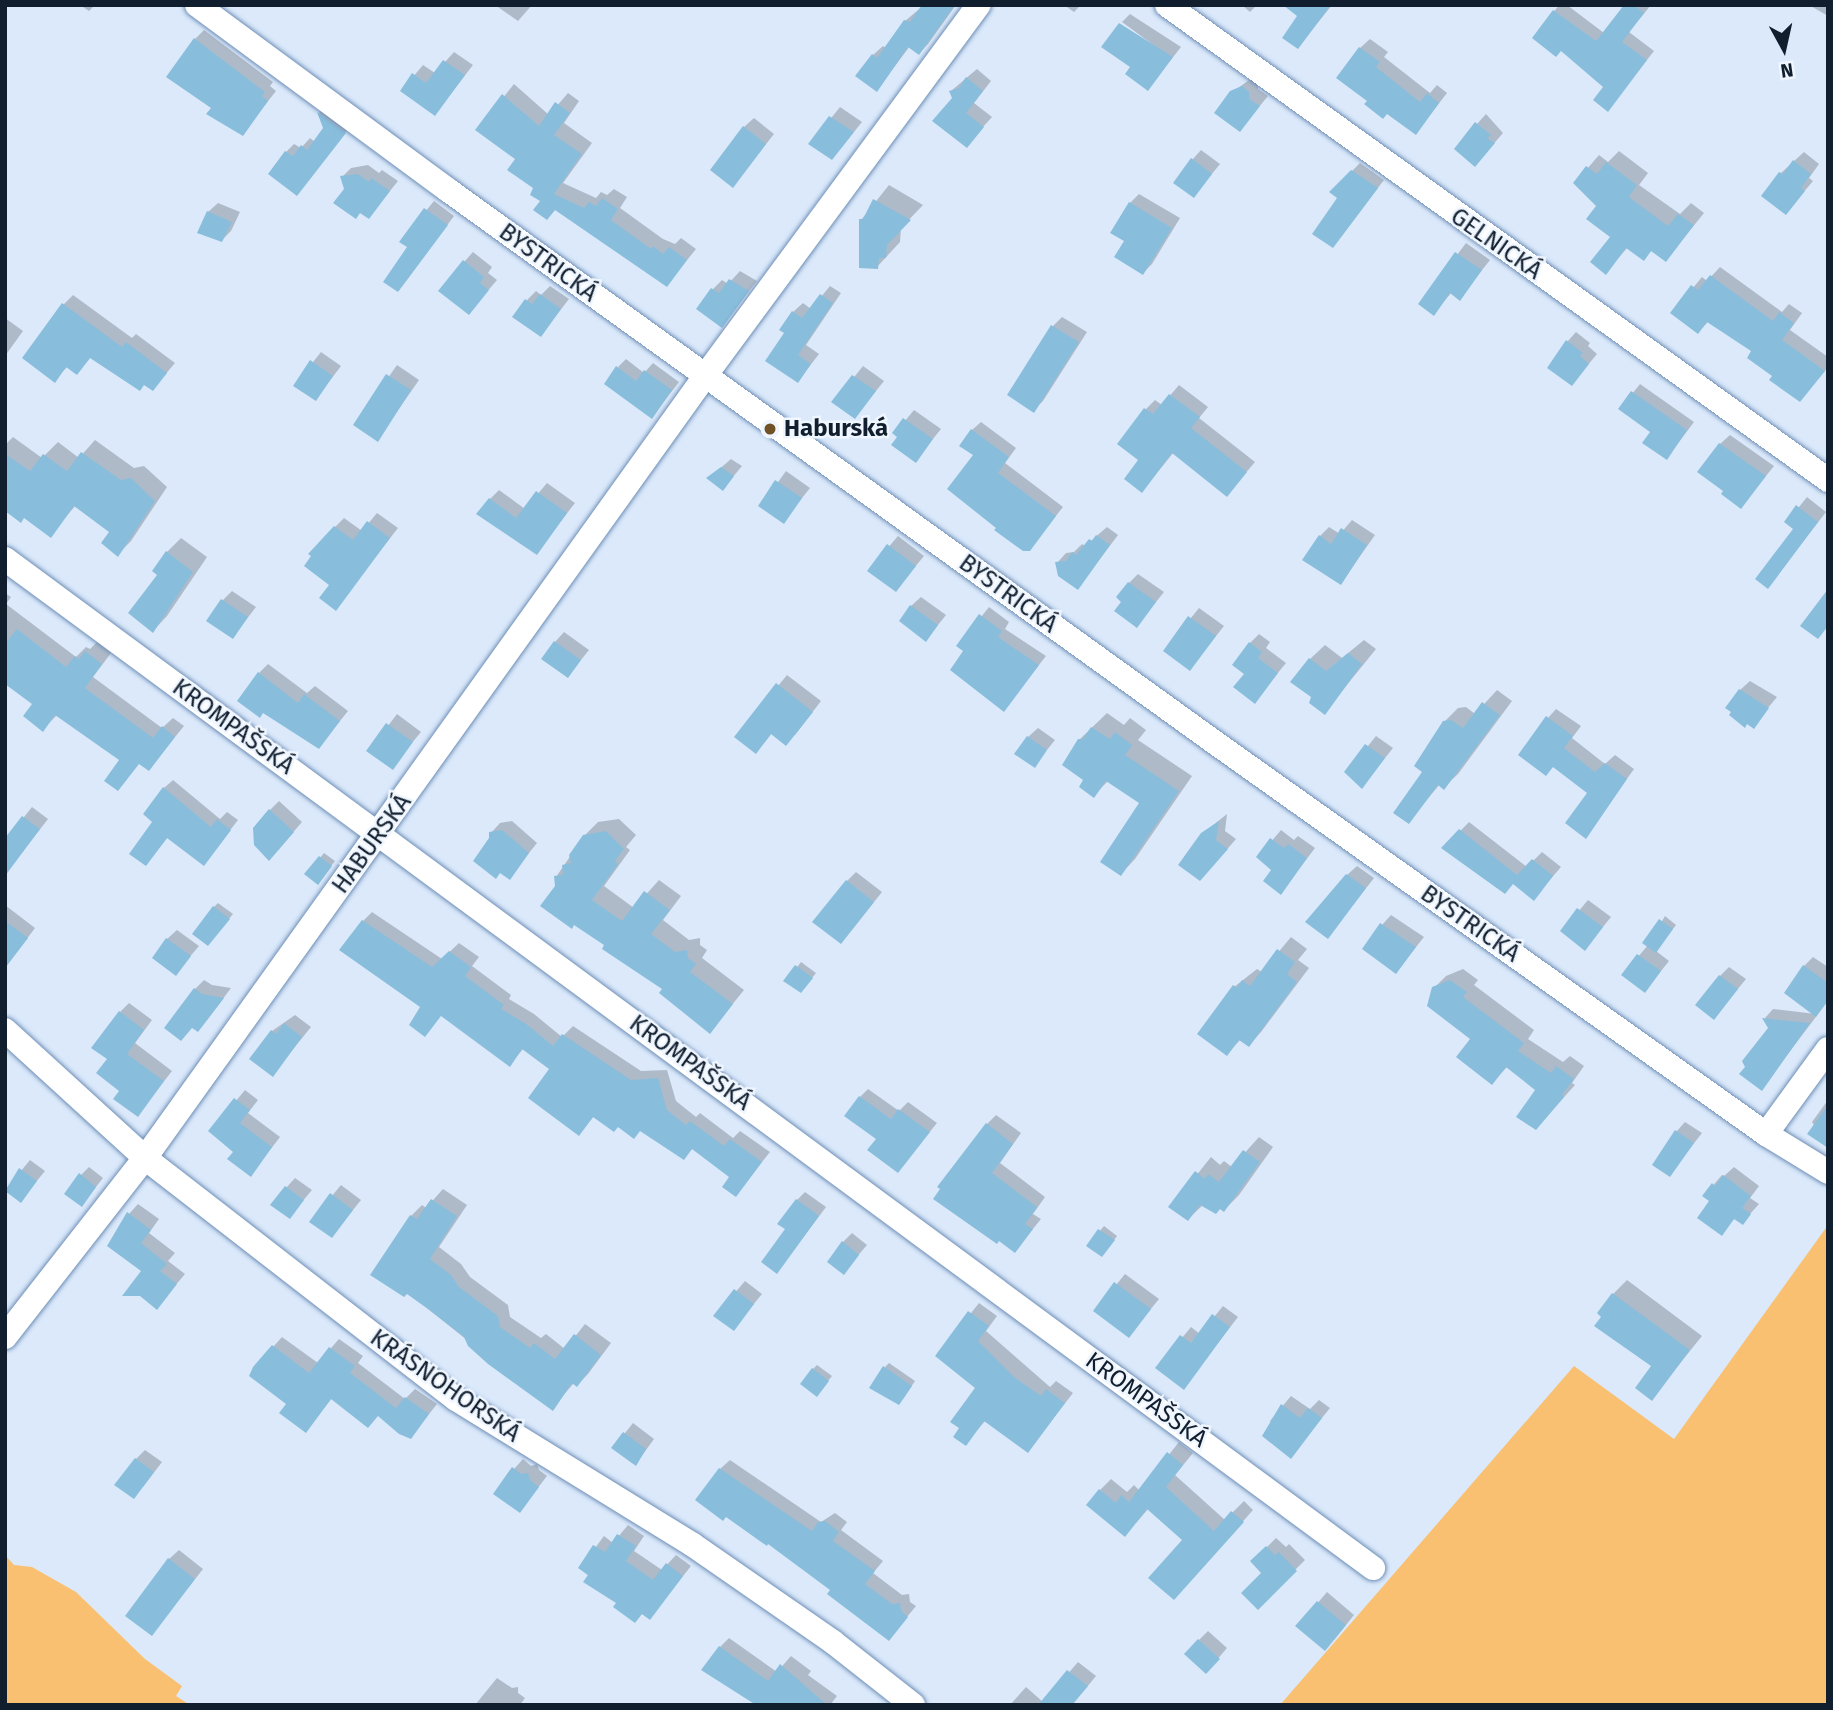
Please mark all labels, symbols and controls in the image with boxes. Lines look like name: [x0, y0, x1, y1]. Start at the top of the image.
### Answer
north arrow: [1749, 14, 1819, 84]
text: N: [1779, 58, 1795, 83]
street label: GELNICKÁ: [1445, 202, 1547, 286]
street label: BYSTRICKÁ: [493, 218, 603, 308]
place label: Haburská: [784, 415, 888, 443]
marker: Haburská: [762, 421, 778, 437]
street label: BYSTRICKÁ: [953, 549, 1063, 639]
street label: KROMPAŠSKÁ: [166, 673, 300, 781]
street label: HABURSKÁ: [326, 789, 418, 899]
street label: BYSTRICKÁ: [1415, 879, 1525, 969]
street label: KROMPAŠSKÁ: [623, 1009, 757, 1117]
street label: KRÁSNOHORSKÁ: [364, 1324, 526, 1448]
street label: KROMPAŠSKÁ: [1079, 1346, 1213, 1454]

